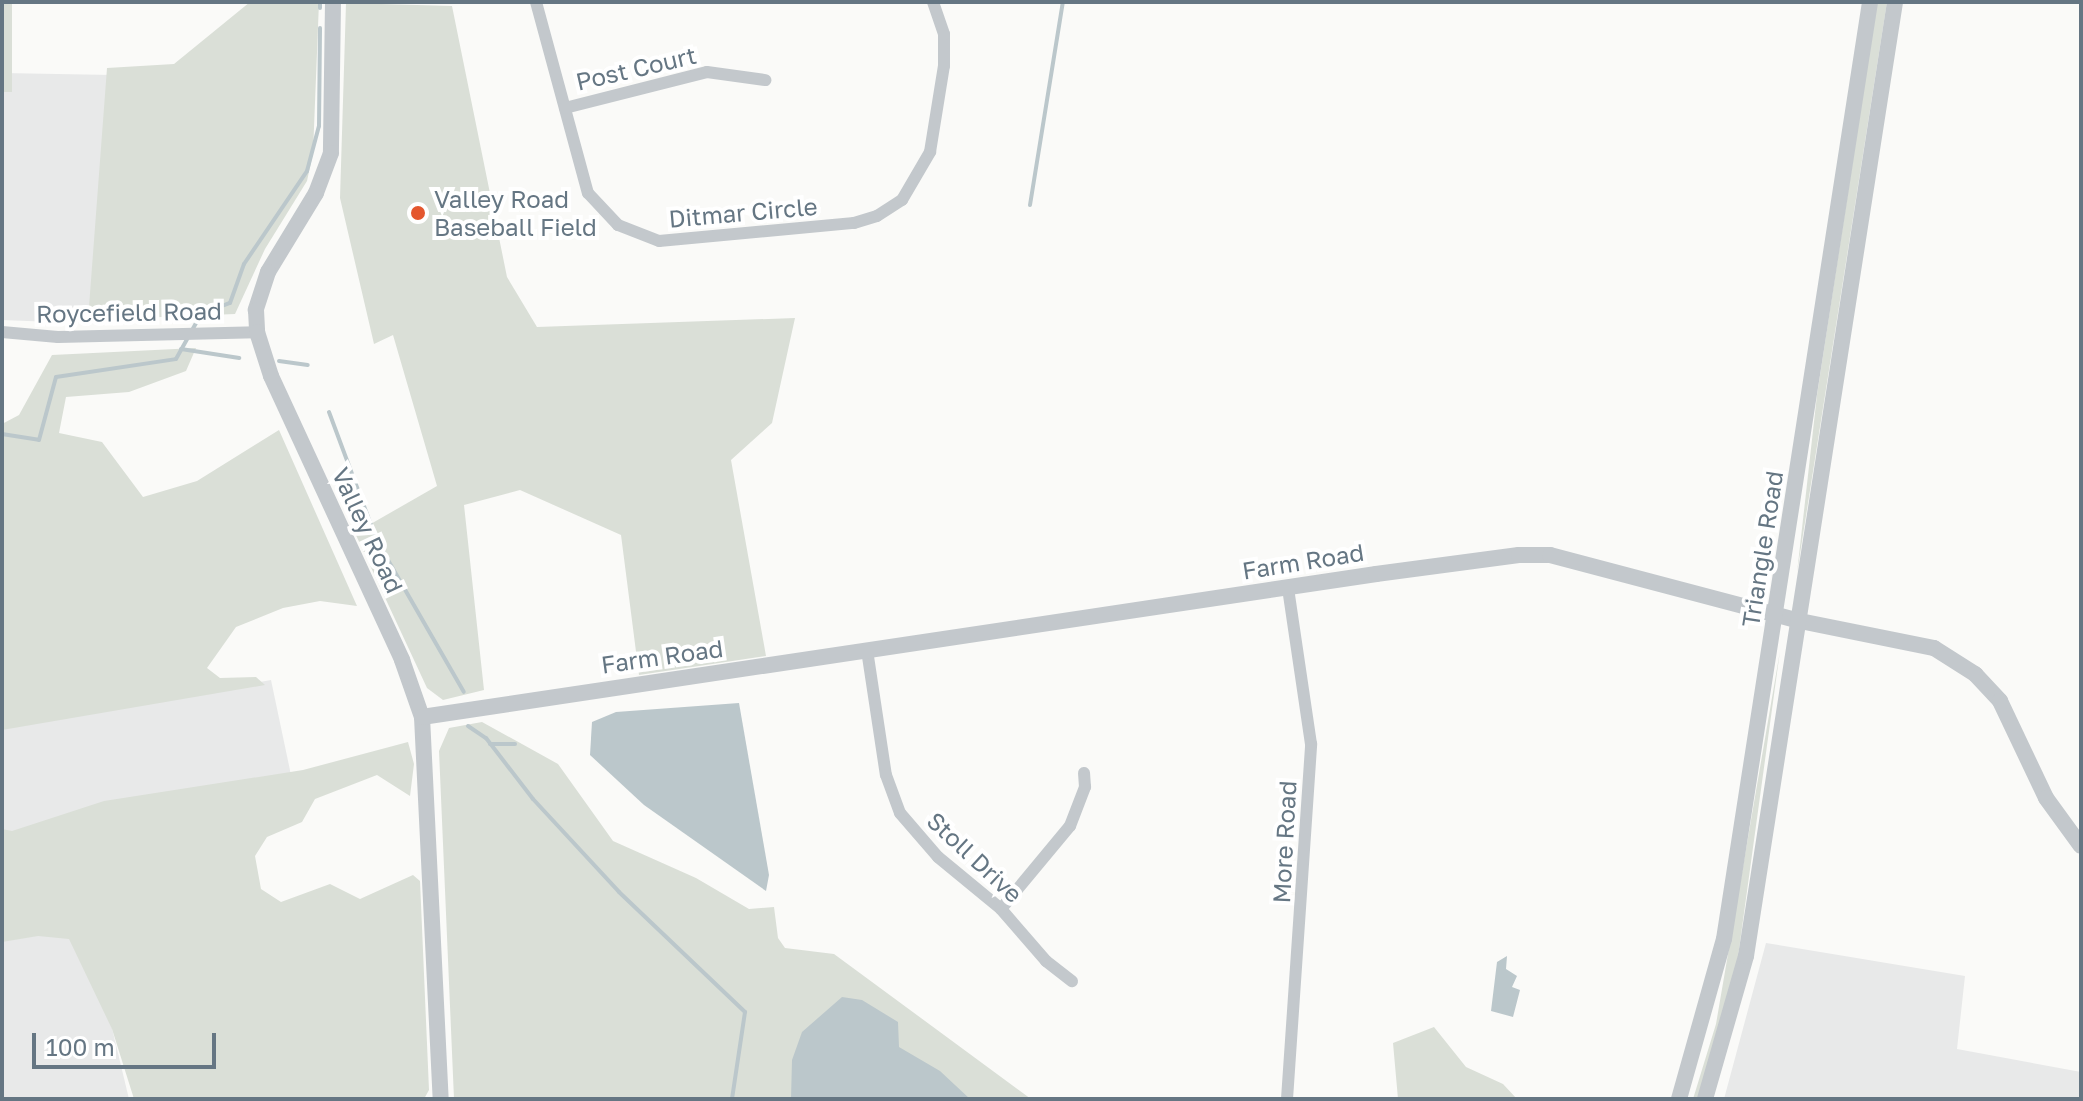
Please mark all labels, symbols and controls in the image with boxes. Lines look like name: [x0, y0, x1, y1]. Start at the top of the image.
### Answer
street label: Post Court: [573, 40, 699, 96]
place label: Valley Road Baseball Field: [434, 185, 597, 241]
street label: Ditmar Circle: [667, 191, 819, 233]
marker: Valley Road Baseball Field: [409, 204, 427, 222]
street label: Roycefield Road: [36, 296, 222, 328]
street label: Valley Road: [326, 463, 410, 597]
street label: Triangle Road: [1735, 469, 1789, 629]
street label: Farm Road: [1240, 537, 1366, 585]
street label: Farm Road: [599, 633, 725, 679]
street label: More Road: [1266, 780, 1302, 904]
street label: Stoll Drive: [921, 806, 1029, 908]
scale bar: [36, 1017, 220, 1067]
text: 100 m: [46, 1032, 115, 1061]

